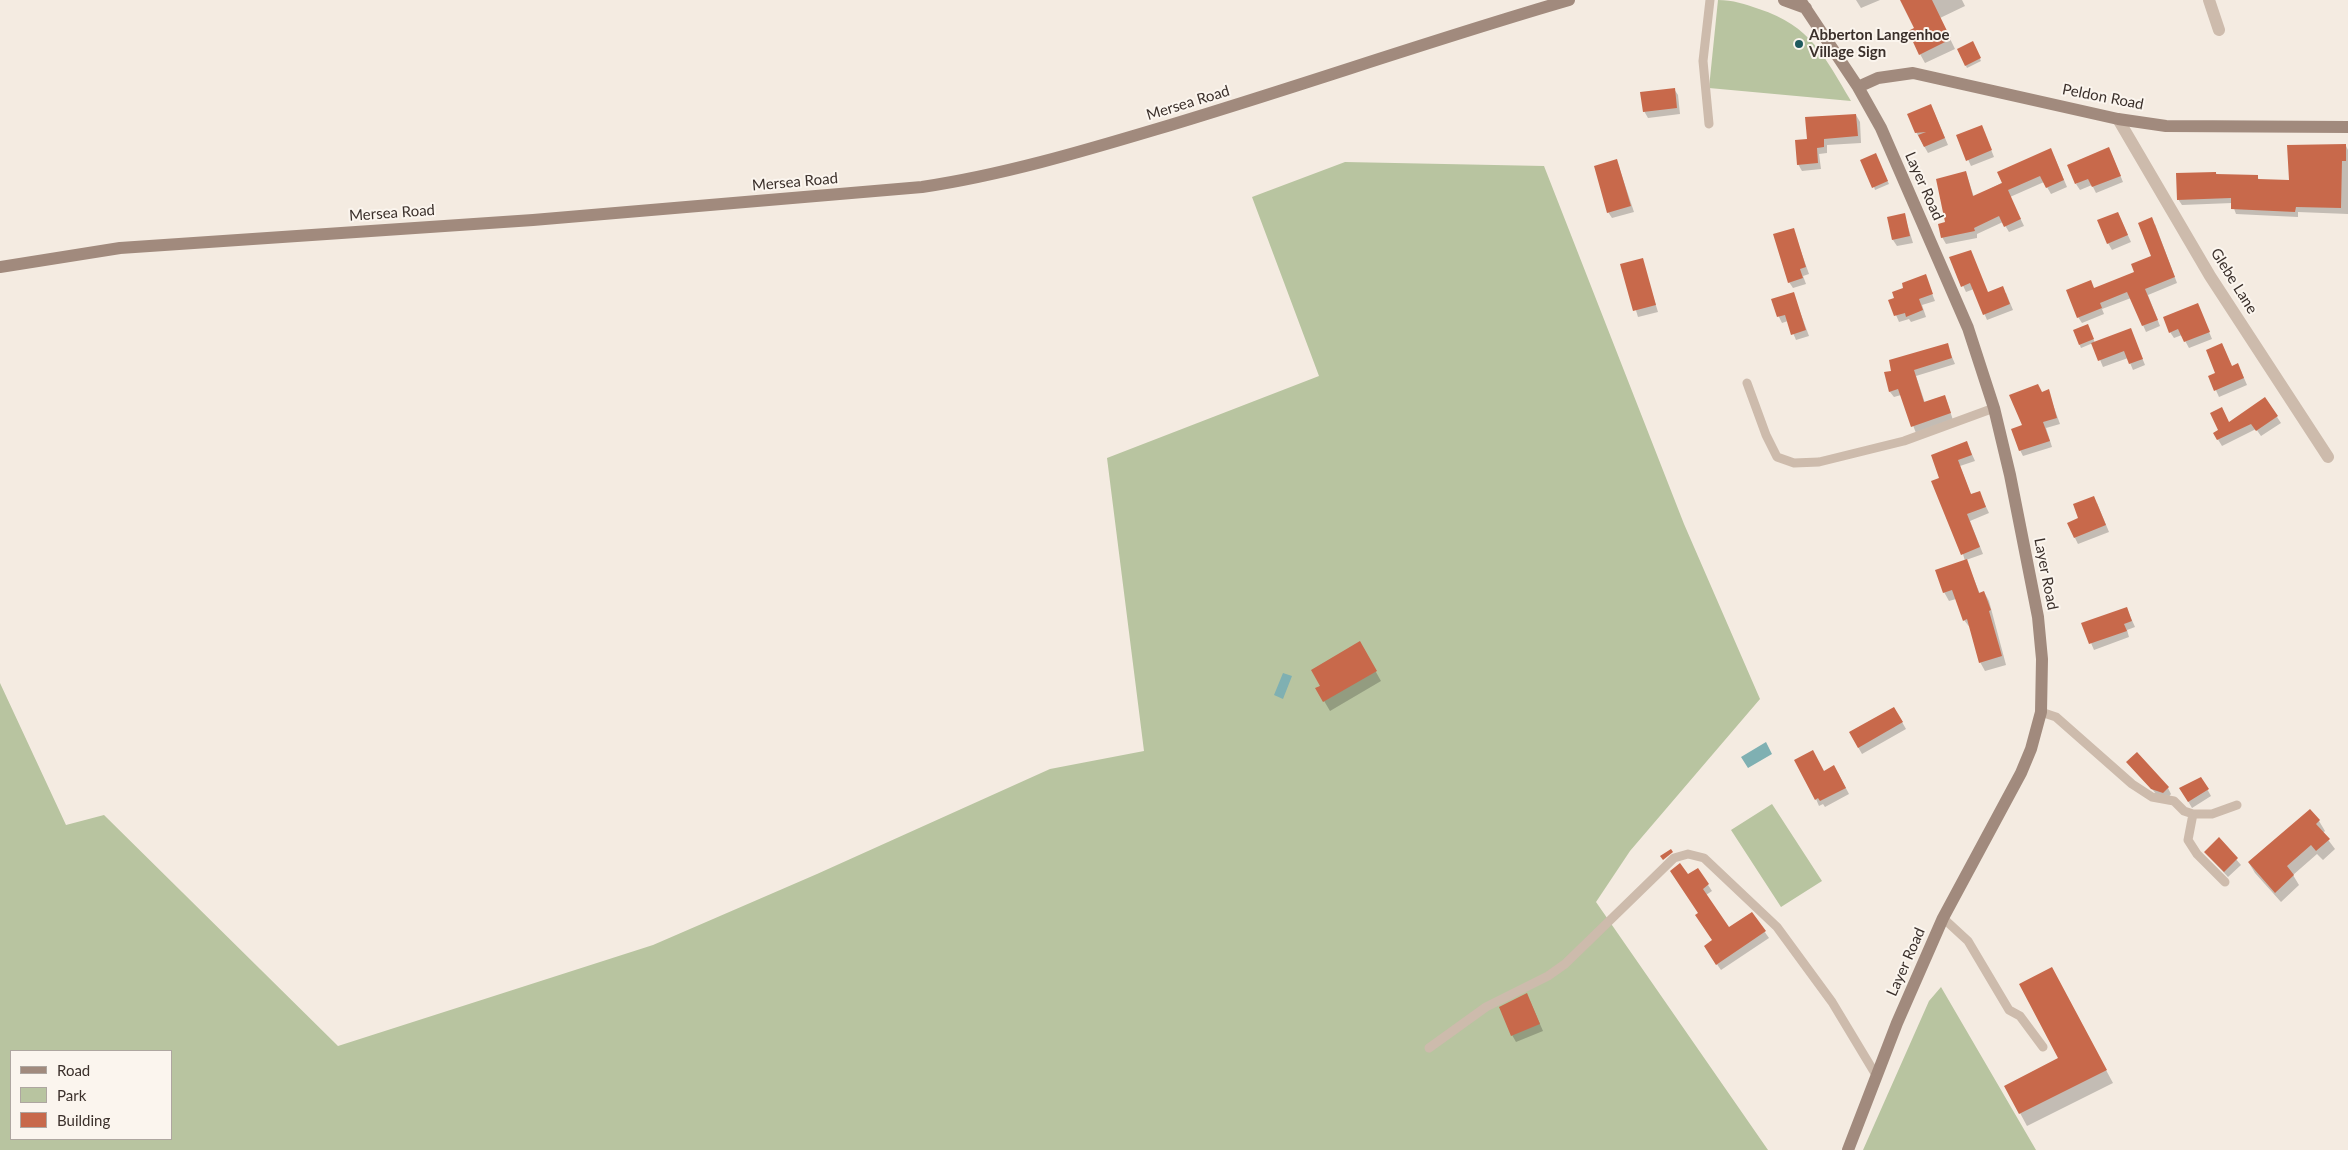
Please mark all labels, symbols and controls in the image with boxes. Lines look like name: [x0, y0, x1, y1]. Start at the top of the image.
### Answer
place label: Abberton Langenhoe Village Sign: [1809, 26, 1949, 61]
marker: Abberton Langenhoe Village Sign: [1793, 38, 1805, 50]
street label: Peldon Road: [2061, 80, 2145, 114]
street label: Mersea Road: [1144, 82, 1232, 124]
street label: Layer Road: [1901, 149, 1947, 223]
street label: Mersea Road: [751, 169, 839, 195]
street label: Mersea Road: [348, 201, 436, 225]
street label: Glebe Lane: [2207, 245, 2261, 317]
street label: Layer Road: [2030, 536, 2062, 612]
street label: Layer Road: [1883, 925, 1929, 999]
legend: [10, 1050, 172, 1140]
text: Road: [57, 1061, 90, 1079]
text: Park: [57, 1086, 86, 1104]
text: Building: [57, 1111, 110, 1129]

